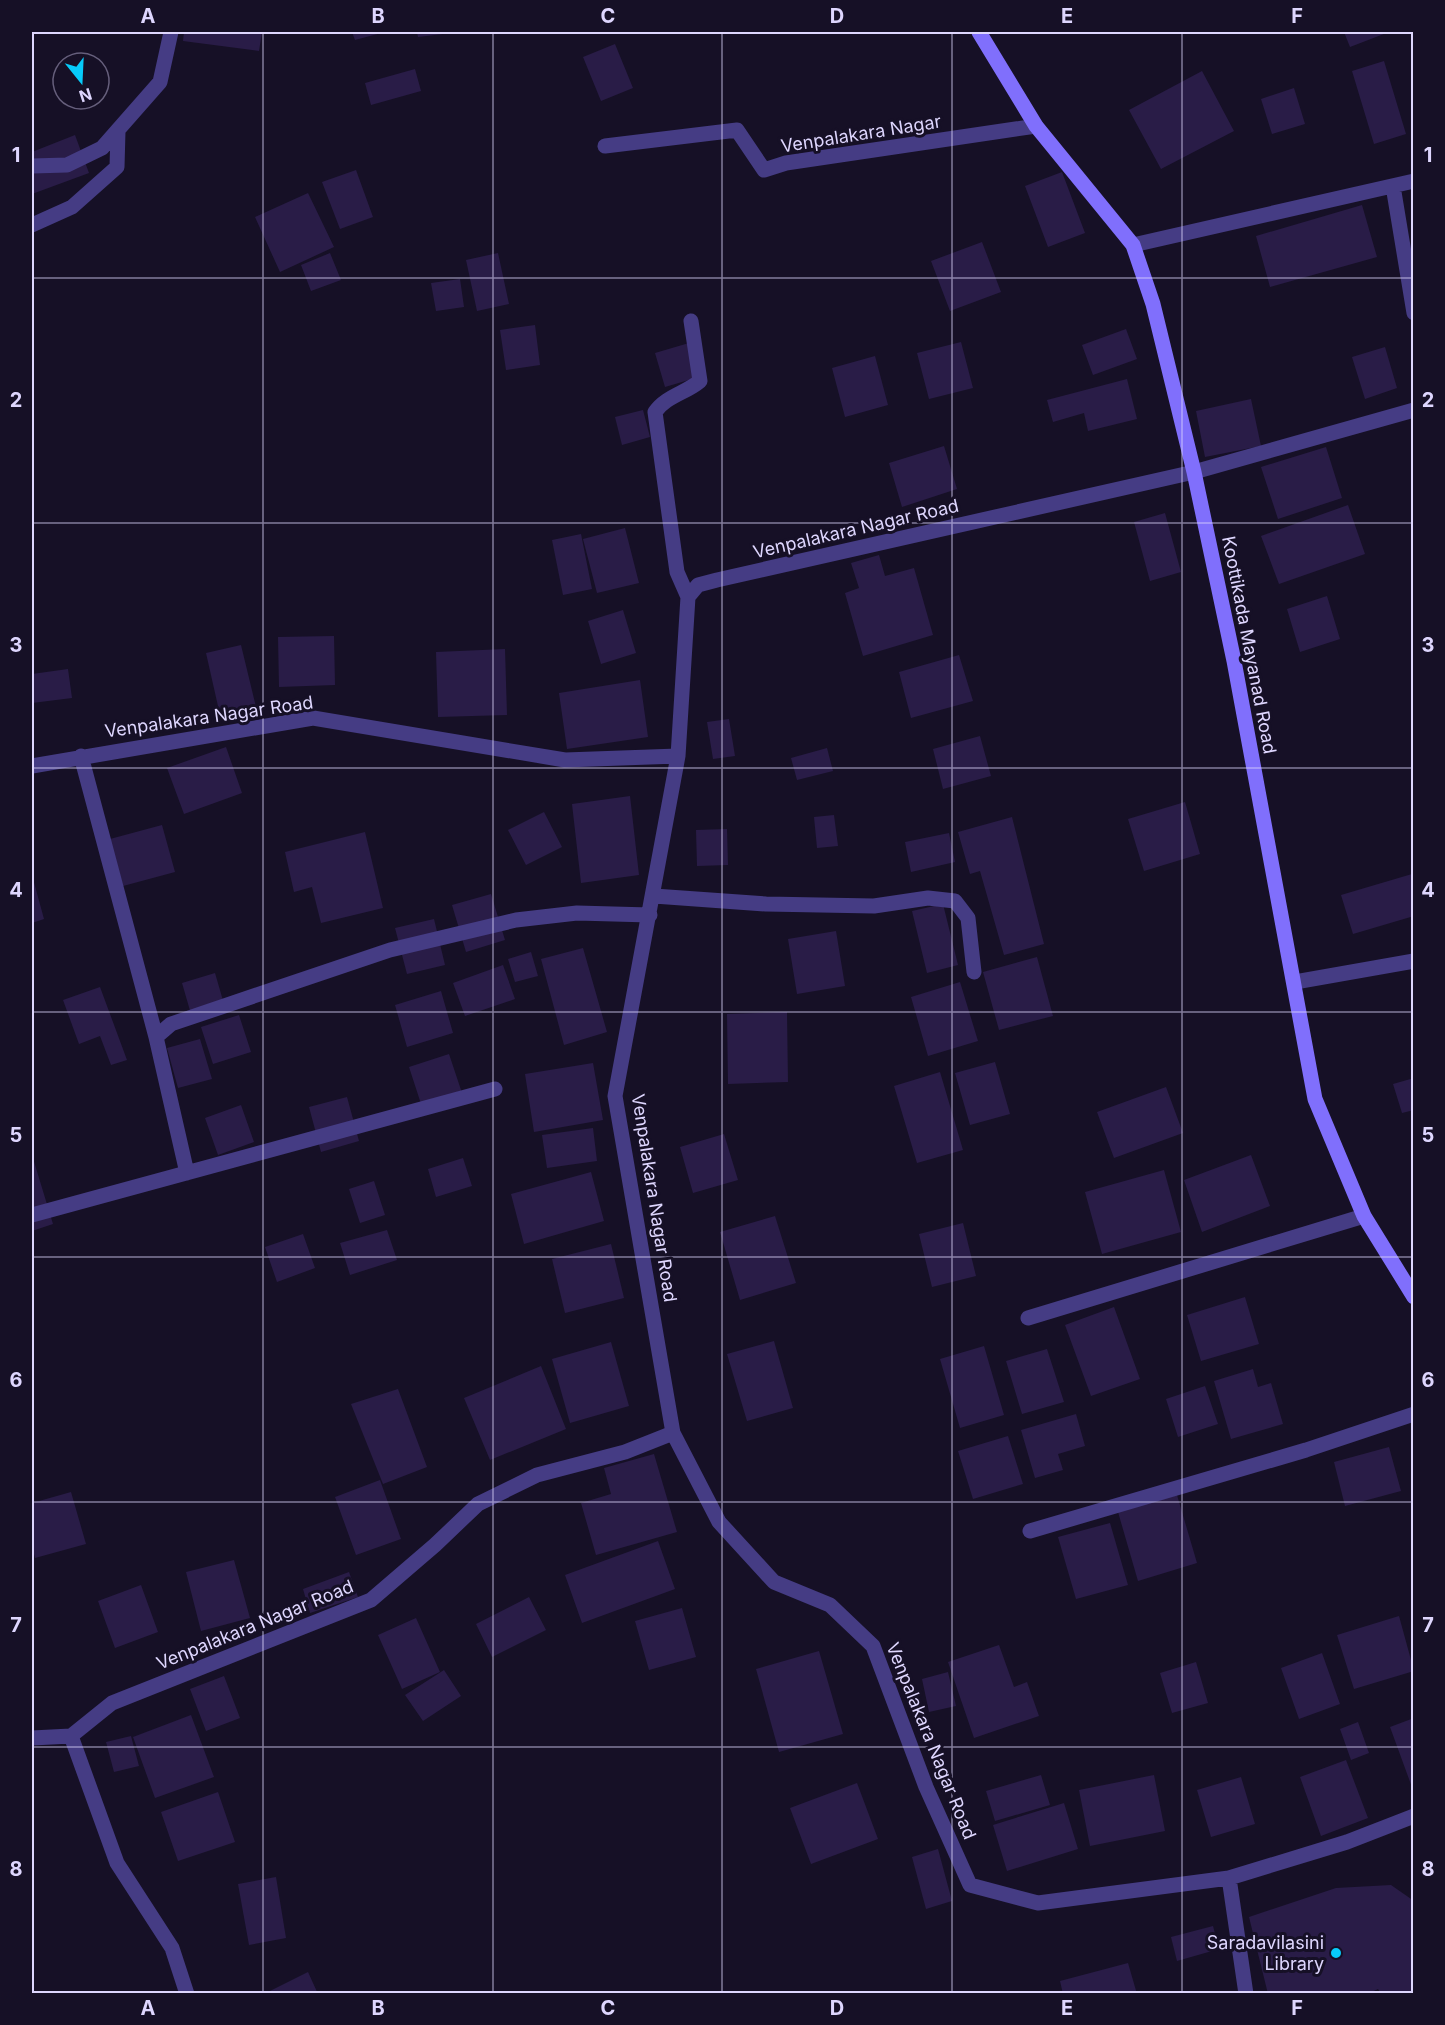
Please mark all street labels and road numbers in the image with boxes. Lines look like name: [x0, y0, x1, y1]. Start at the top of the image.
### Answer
street label: Venpalakara Nagar: [779, 110, 943, 157]
street label: Venpalakara Nagar Road: [751, 495, 961, 562]
street label: Koottikada Mayanad Road: [1218, 534, 1281, 756]
street label: Venpalakara Nagar Road: [103, 691, 315, 742]
street label: Venpalakara Nagar Road: [628, 1092, 681, 1303]
street label: Venpalakara Nagar Road: [153, 1575, 356, 1674]
street label: Venpalakara Nagar Road: [882, 1639, 981, 1842]

